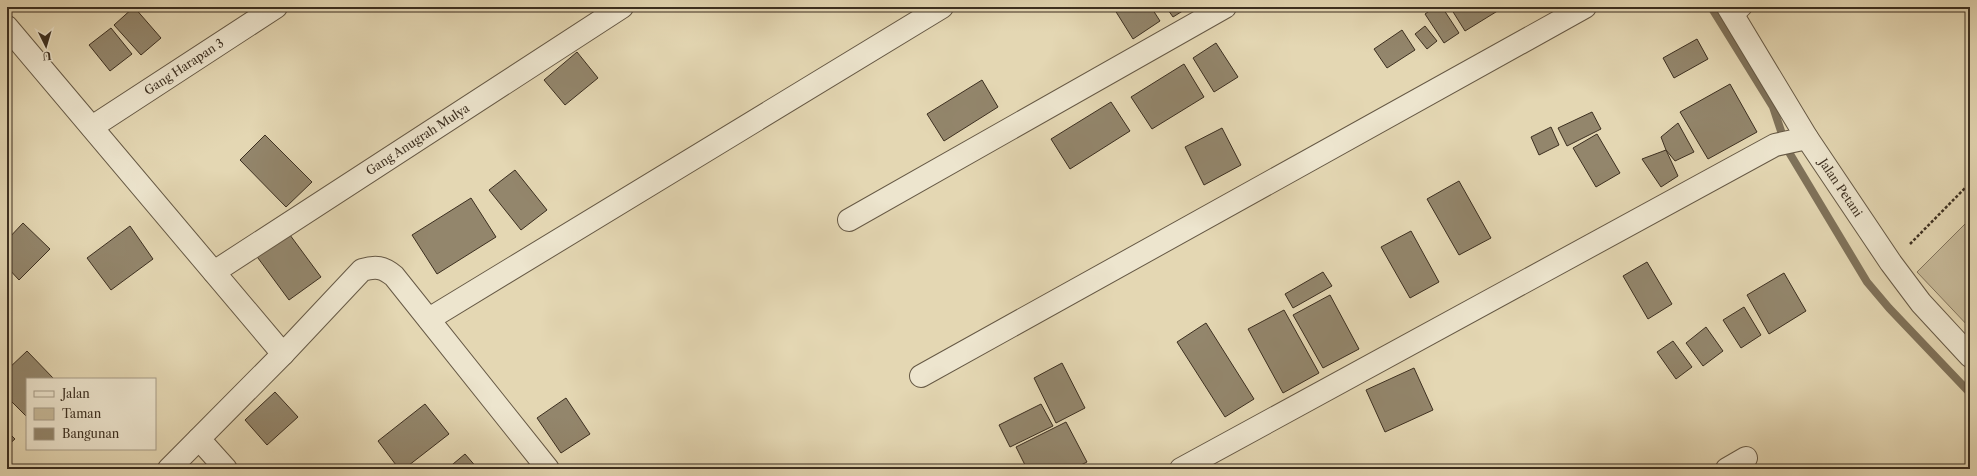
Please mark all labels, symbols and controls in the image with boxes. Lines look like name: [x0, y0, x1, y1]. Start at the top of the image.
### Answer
north arrow: [26, 26, 66, 66]
street label: Gang Harapan 3: [141, 35, 227, 98]
text: U: [42, 49, 52, 63]
street label: Gang Anugrah Mulya: [363, 100, 473, 178]
street label: Jalan Petani: [1815, 154, 1866, 220]
legend: [26, 378, 156, 450]
text: Jalan: [60, 386, 90, 401]
text: Taman: [62, 406, 102, 421]
text: Bangunan: [62, 426, 120, 441]

